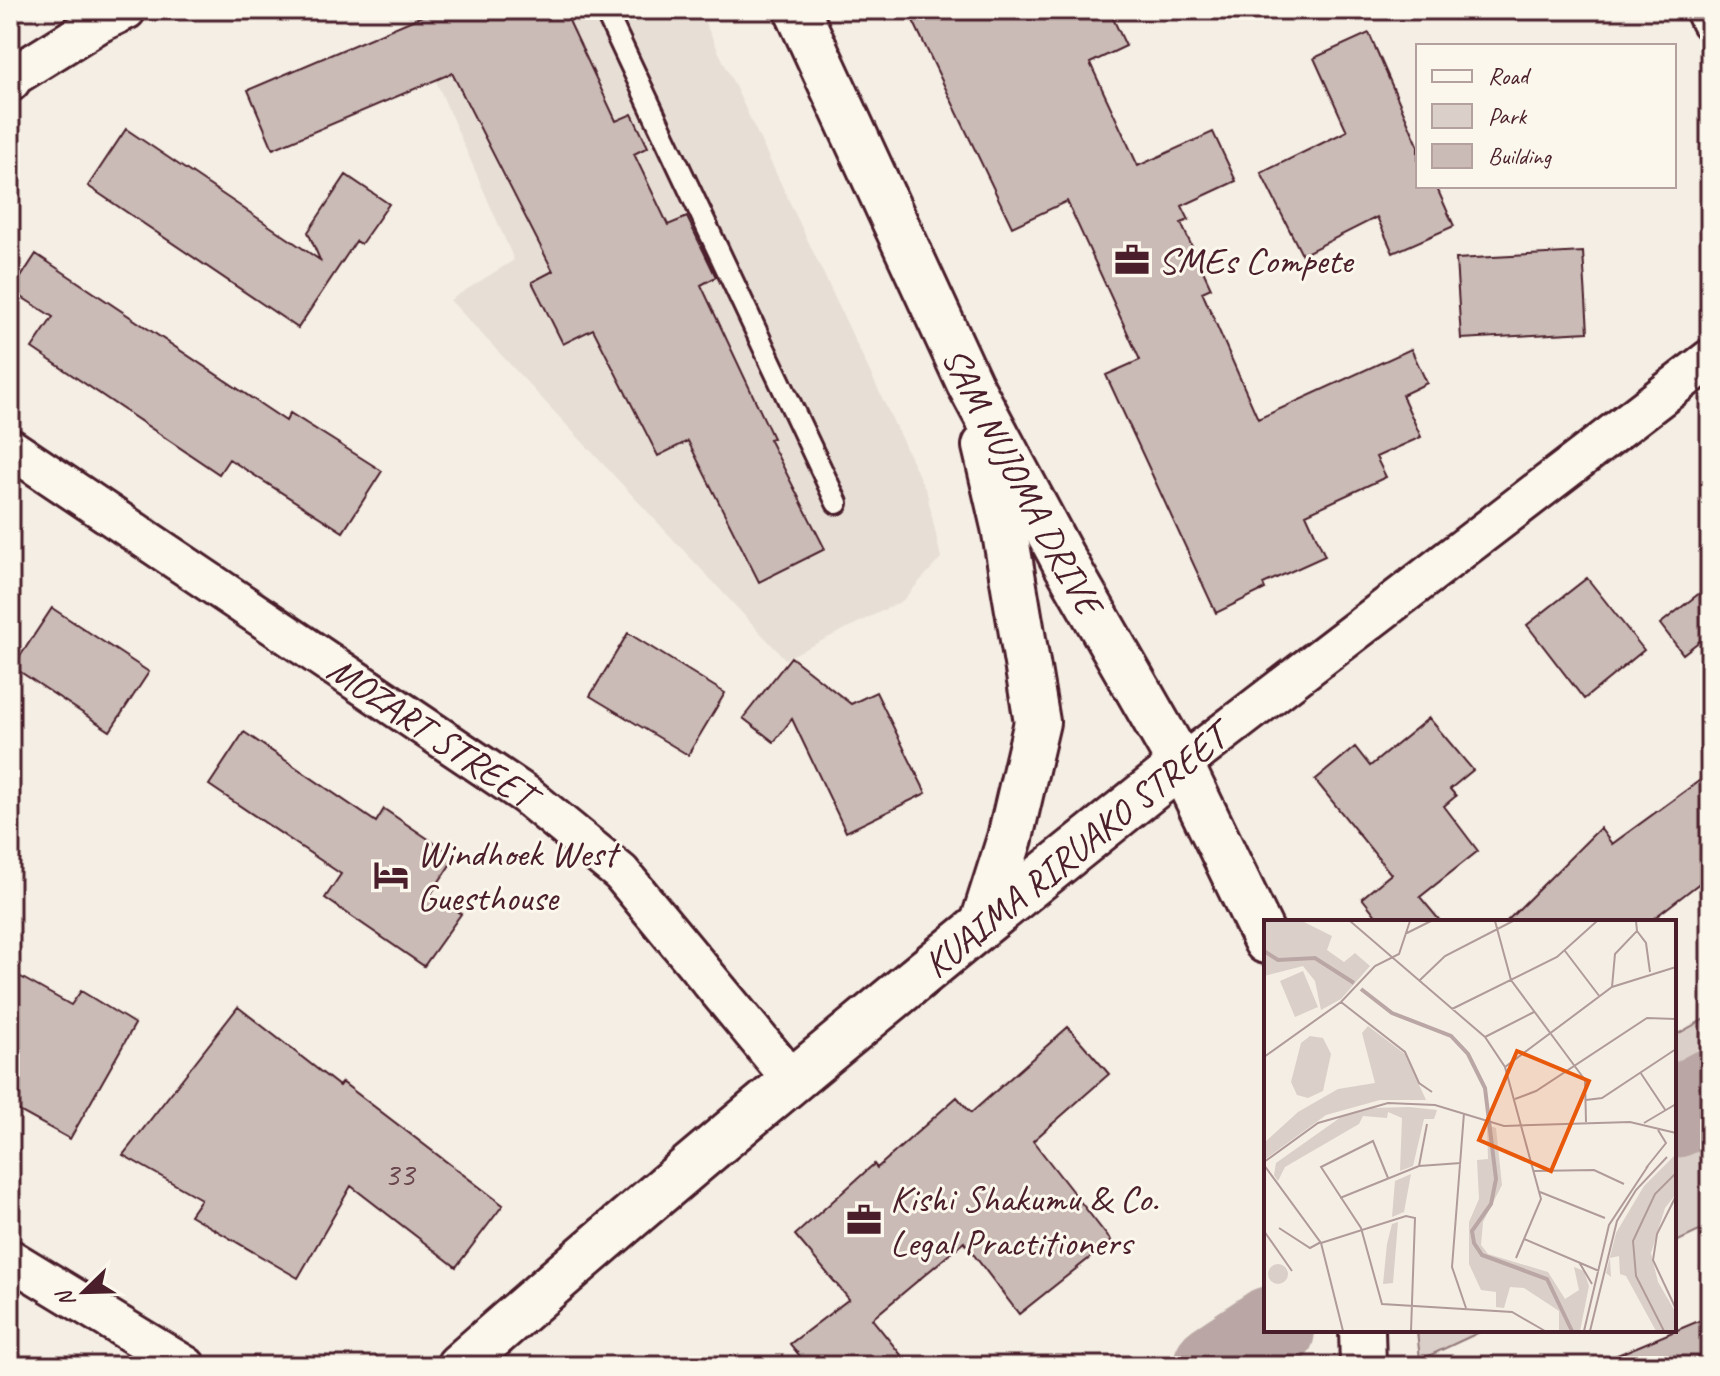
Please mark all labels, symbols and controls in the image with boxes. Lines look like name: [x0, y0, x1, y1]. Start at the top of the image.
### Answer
legend: [1416, 44, 1676, 188]
text: Road: [1488, 61, 1532, 91]
text: Park: [1488, 101, 1528, 131]
text: Building: [1488, 141, 1553, 171]
place label: SMEs Compete: [1158, 237, 1355, 284]
office icon: SMEs Compete: [1113, 241, 1151, 279]
street label: SAM NUJOMA DRIVE: [932, 340, 1116, 627]
street label: MOZART STREET: [319, 645, 552, 823]
street label: KUAIMA RIRUAKO STREET: [914, 708, 1244, 988]
place label: Windhoek West Guesthouse: [417, 830, 622, 921]
hotel icon: Windhoek West Guesthouse: [372, 856, 410, 894]
inset map: [1264, 920, 1676, 1332]
house number: 33: [384, 1153, 417, 1196]
place label: Kishi Shakumu & Co. Legal Practitioners: [890, 1175, 1159, 1266]
office icon: Kishi Shakumu & Co. Legal Practitioners: [845, 1201, 883, 1239]
north arrow: [44, 1252, 124, 1332]
text: N: [50, 1285, 82, 1311]

